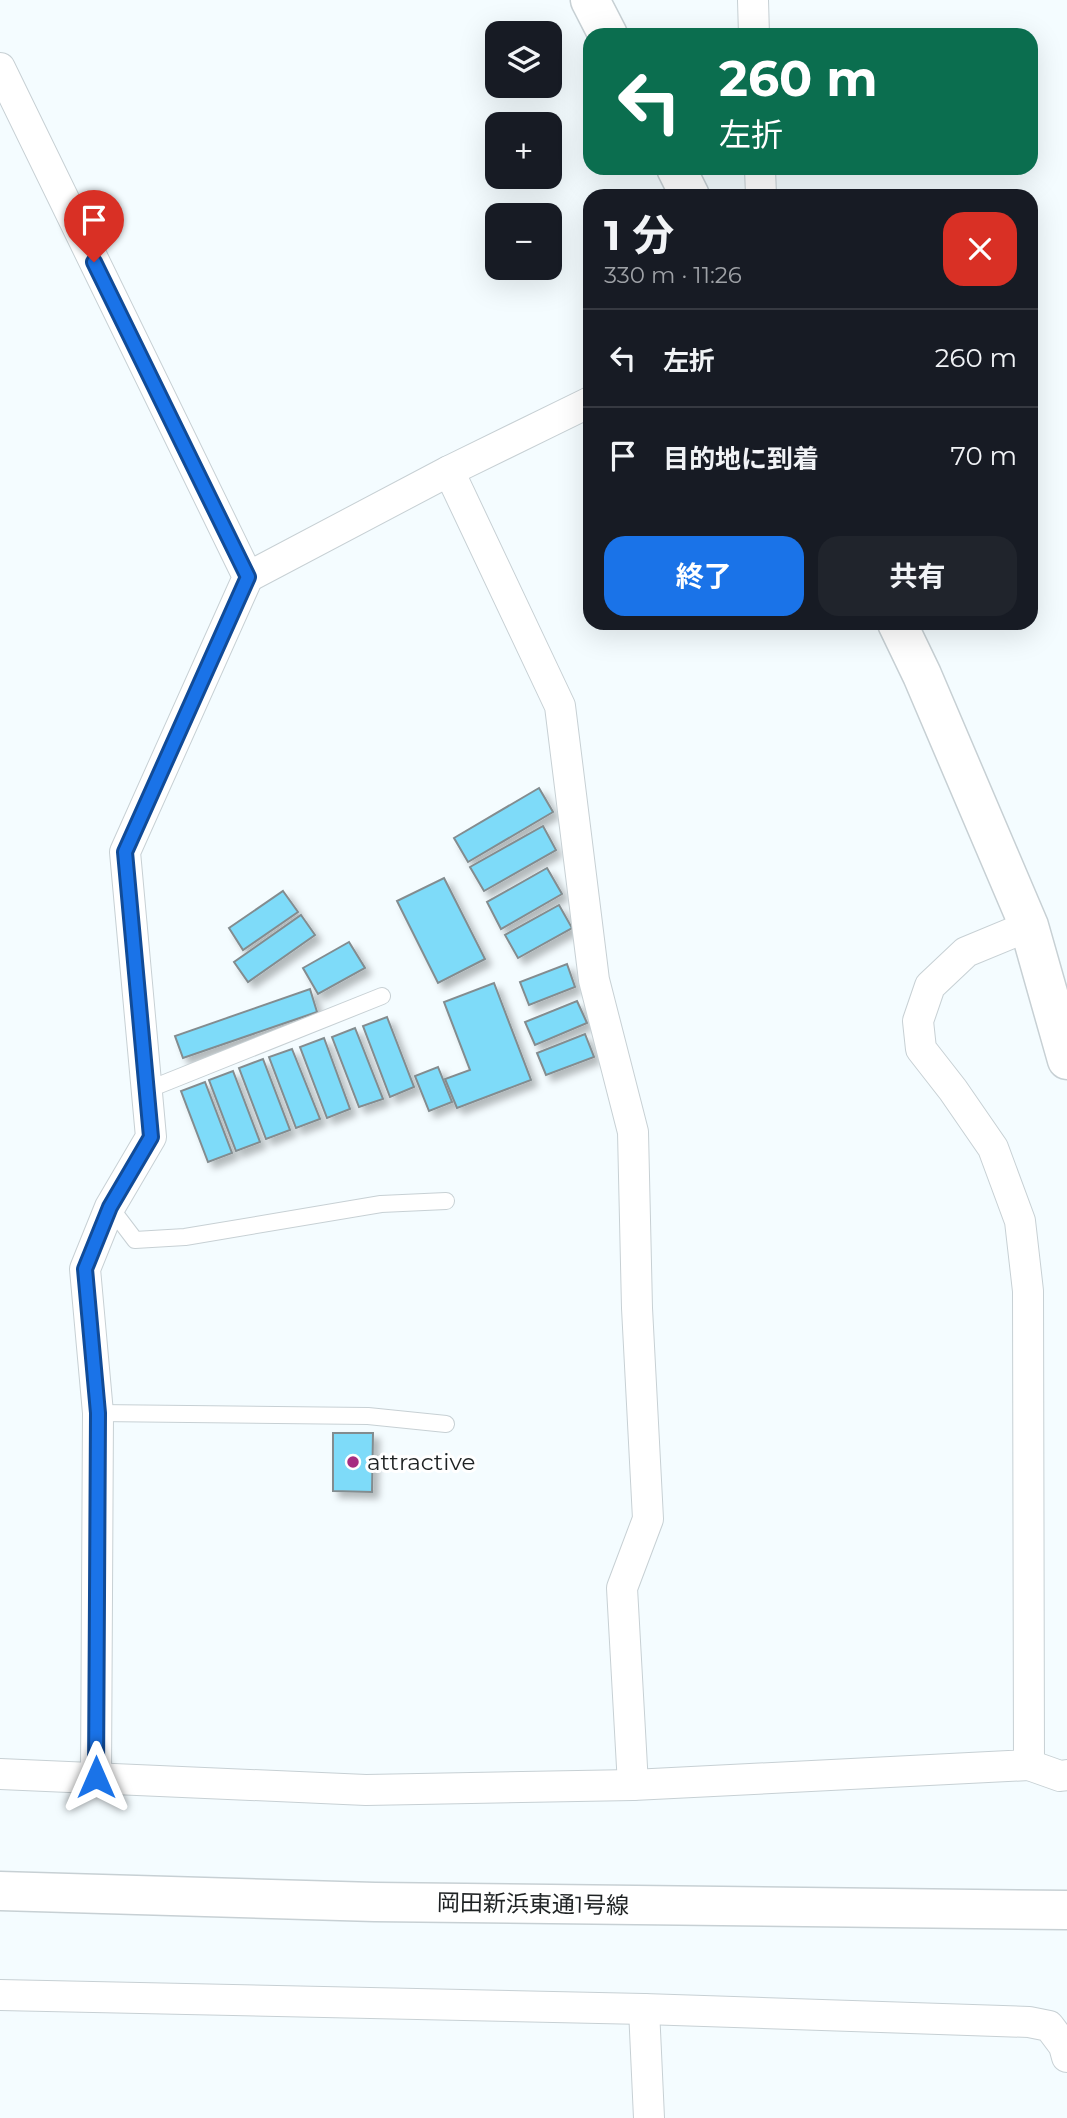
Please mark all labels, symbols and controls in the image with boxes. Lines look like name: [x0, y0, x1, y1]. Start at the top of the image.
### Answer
map controls: [485, 21, 562, 280]
button: layers: [485, 21, 562, 98]
text: 260 m: [719, 49, 878, 108]
icon: left: [604, 56, 695, 147]
button: +: [485, 112, 562, 189]
text: 左折: [719, 115, 783, 154]
pin: [64, 190, 124, 262]
icon: arrive: [75, 201, 113, 239]
button: −: [485, 203, 562, 280]
text: 1 分: [604, 209, 674, 261]
button: close: [943, 212, 1017, 286]
text: 330 m · 11:26: [604, 261, 742, 289]
icon: left: [604, 339, 642, 377]
text: 260 m: [935, 342, 1017, 374]
text: 左折: [663, 345, 715, 377]
icon: arrive: [604, 437, 642, 475]
text: 70 m: [951, 440, 1017, 472]
text: 目的地に到着: [663, 443, 819, 475]
button: 終了: [604, 536, 804, 616]
button: 共有: [818, 536, 1017, 616]
place label: attractive: [367, 1448, 475, 1476]
marker: attractive: [345, 1454, 361, 1470]
position arrow: [59, 1740, 133, 1814]
street label: 岡田新浜東通1号線: [437, 1888, 629, 1920]

